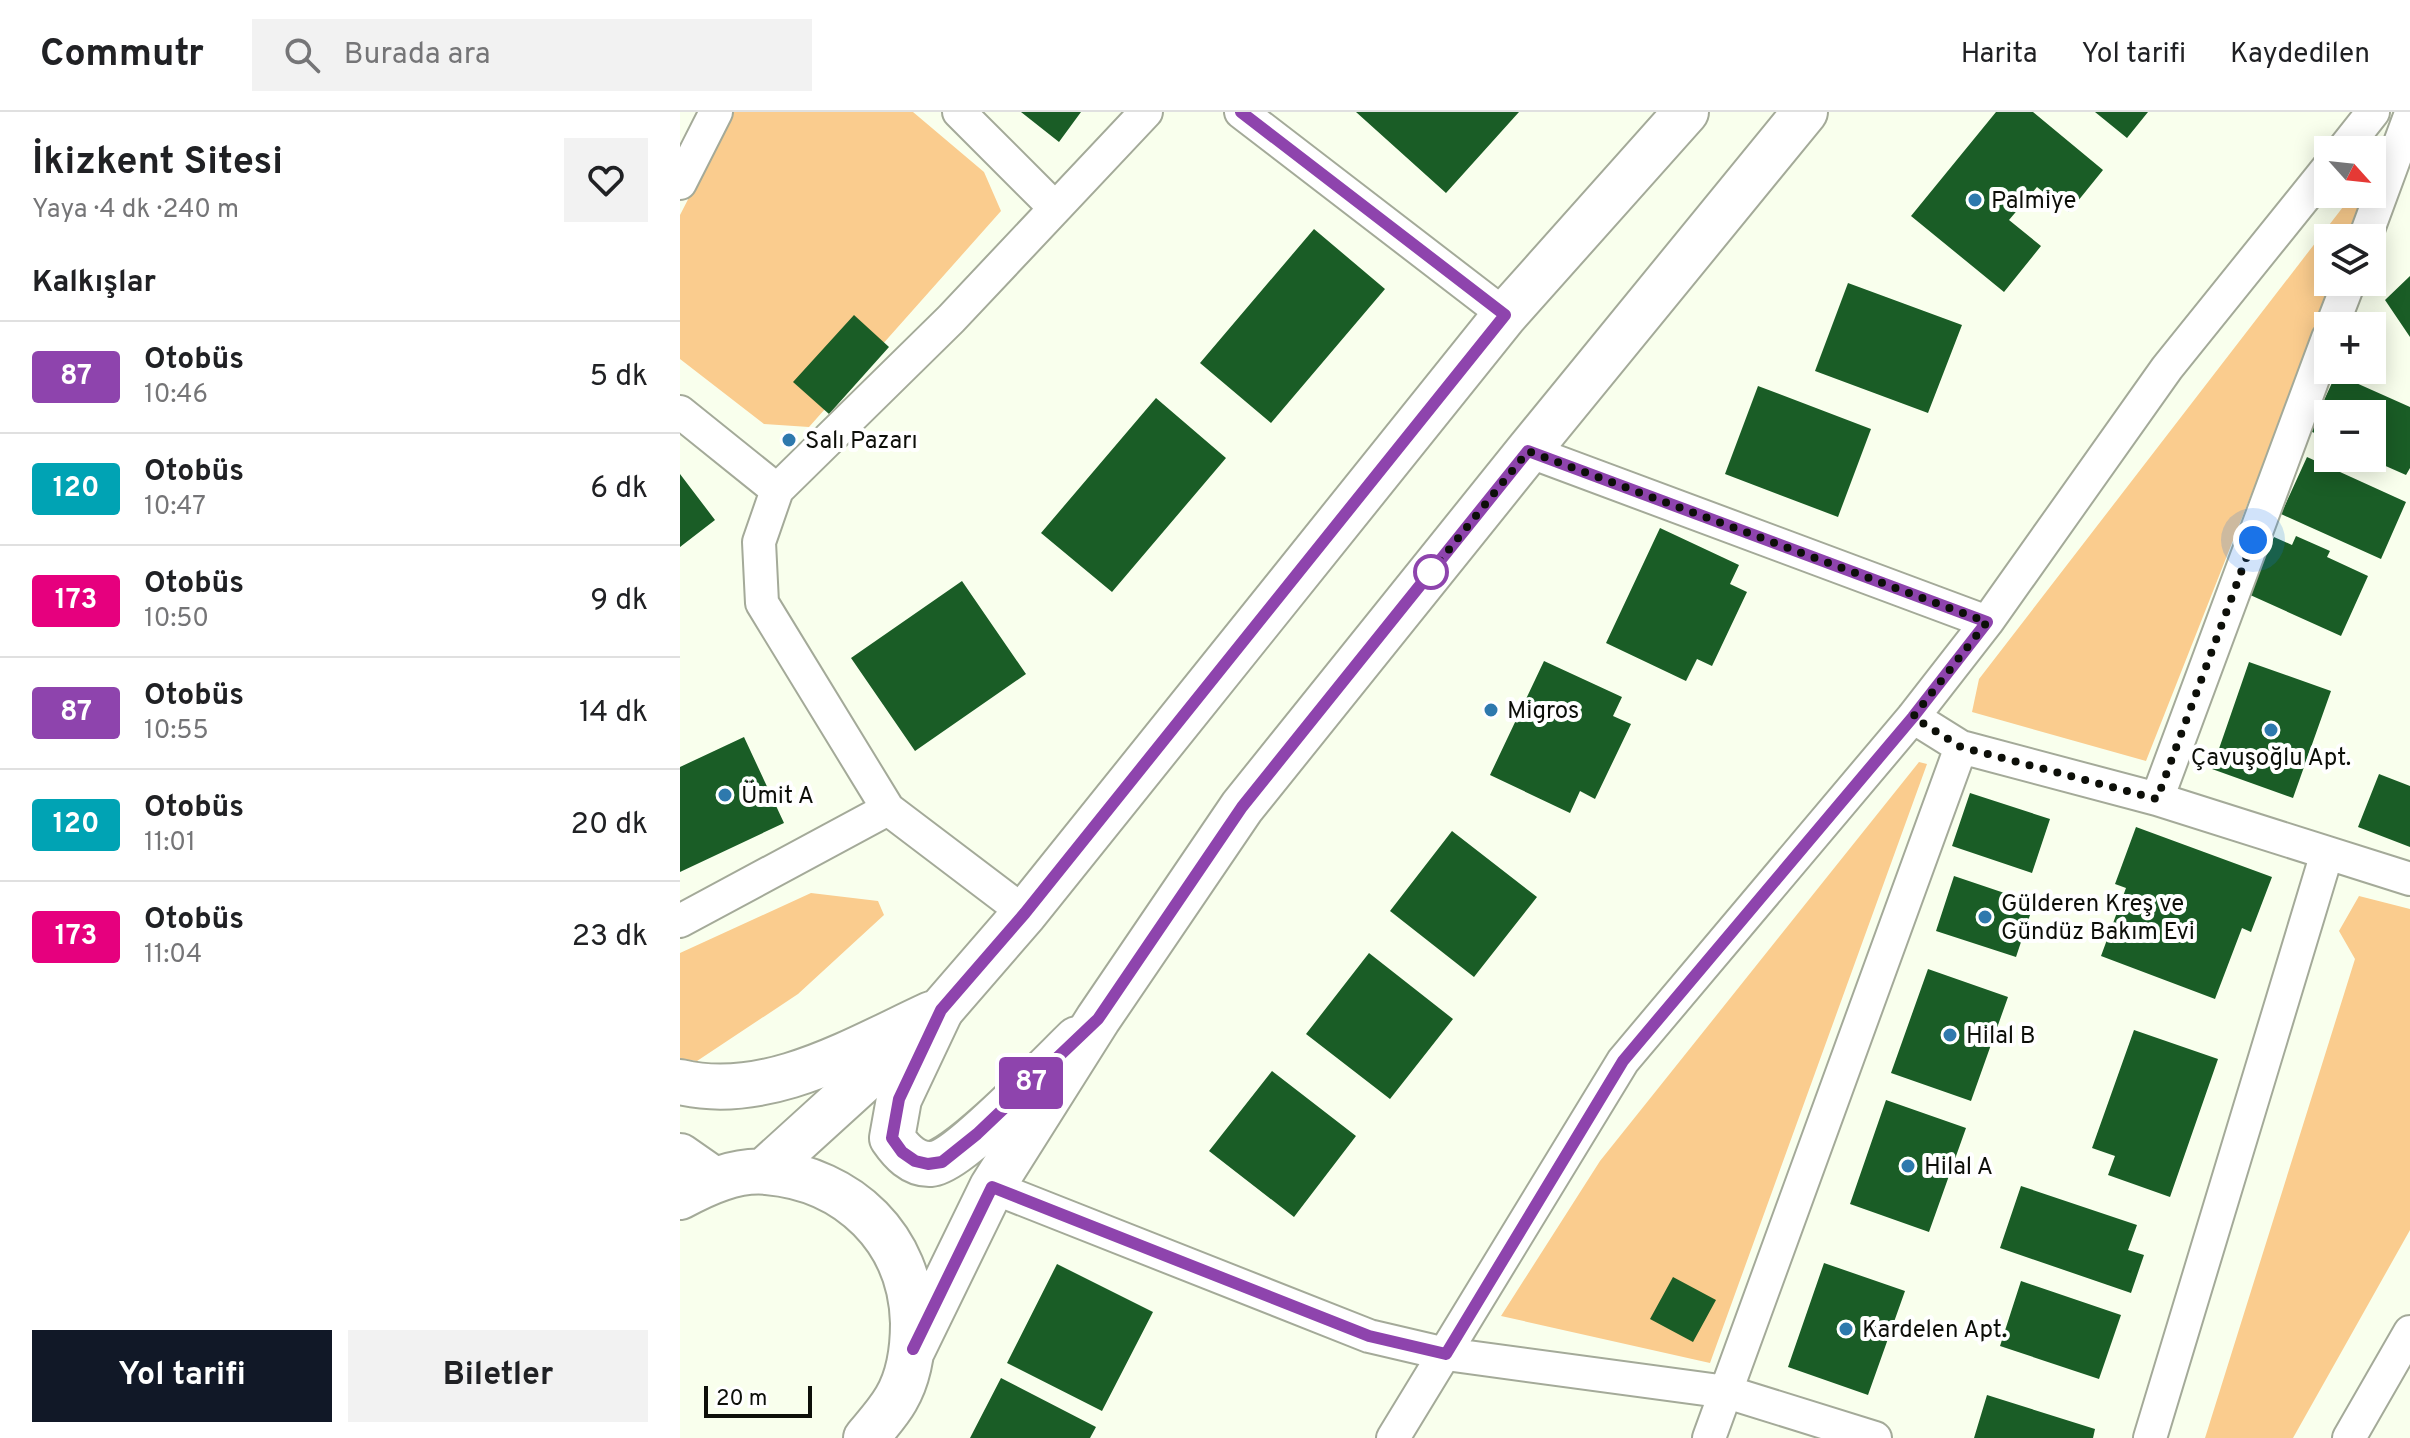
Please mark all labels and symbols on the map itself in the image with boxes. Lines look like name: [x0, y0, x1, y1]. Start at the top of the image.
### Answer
north arrow: [2314, 136, 2386, 208]
place label: Palmiye: [1991, 187, 2076, 217]
marker: Palmiye: [1966, 191, 1984, 209]
place label: Salı Pazarı: [805, 427, 918, 457]
marker: Salı Pazarı: [780, 431, 798, 449]
your location: [2233, 520, 2273, 560]
unlabelled marker: [1414, 555, 1448, 589]
place label: Migros: [1507, 697, 1579, 727]
marker: Migros: [1482, 701, 1500, 719]
marker: Çavuşoğlu Apt.: [2262, 721, 2280, 739]
place label: Çavuşoğlu Apt.: [2191, 744, 2351, 774]
place label: Ümit A: [741, 780, 814, 812]
marker: Ümit A: [716, 786, 734, 804]
place label: Gülderen Kreş ve Gündüz Bakım Evi: [2001, 890, 2195, 948]
marker: Gülderen Kreş ve Gündüz Bakım Evi: [1976, 908, 1994, 926]
place label: Hilal B: [1966, 1022, 2035, 1052]
marker: Hilal B: [1941, 1026, 1959, 1044]
line badge: 87: [995, 1057, 1067, 1109]
place label: Hilal A: [1924, 1153, 1993, 1183]
marker: Hilal A: [1899, 1157, 1917, 1175]
place label: Kardelen Apt.: [1862, 1316, 2007, 1346]
marker: Kardelen Apt.: [1837, 1320, 1855, 1338]
scale bar: [704, 1382, 812, 1418]

